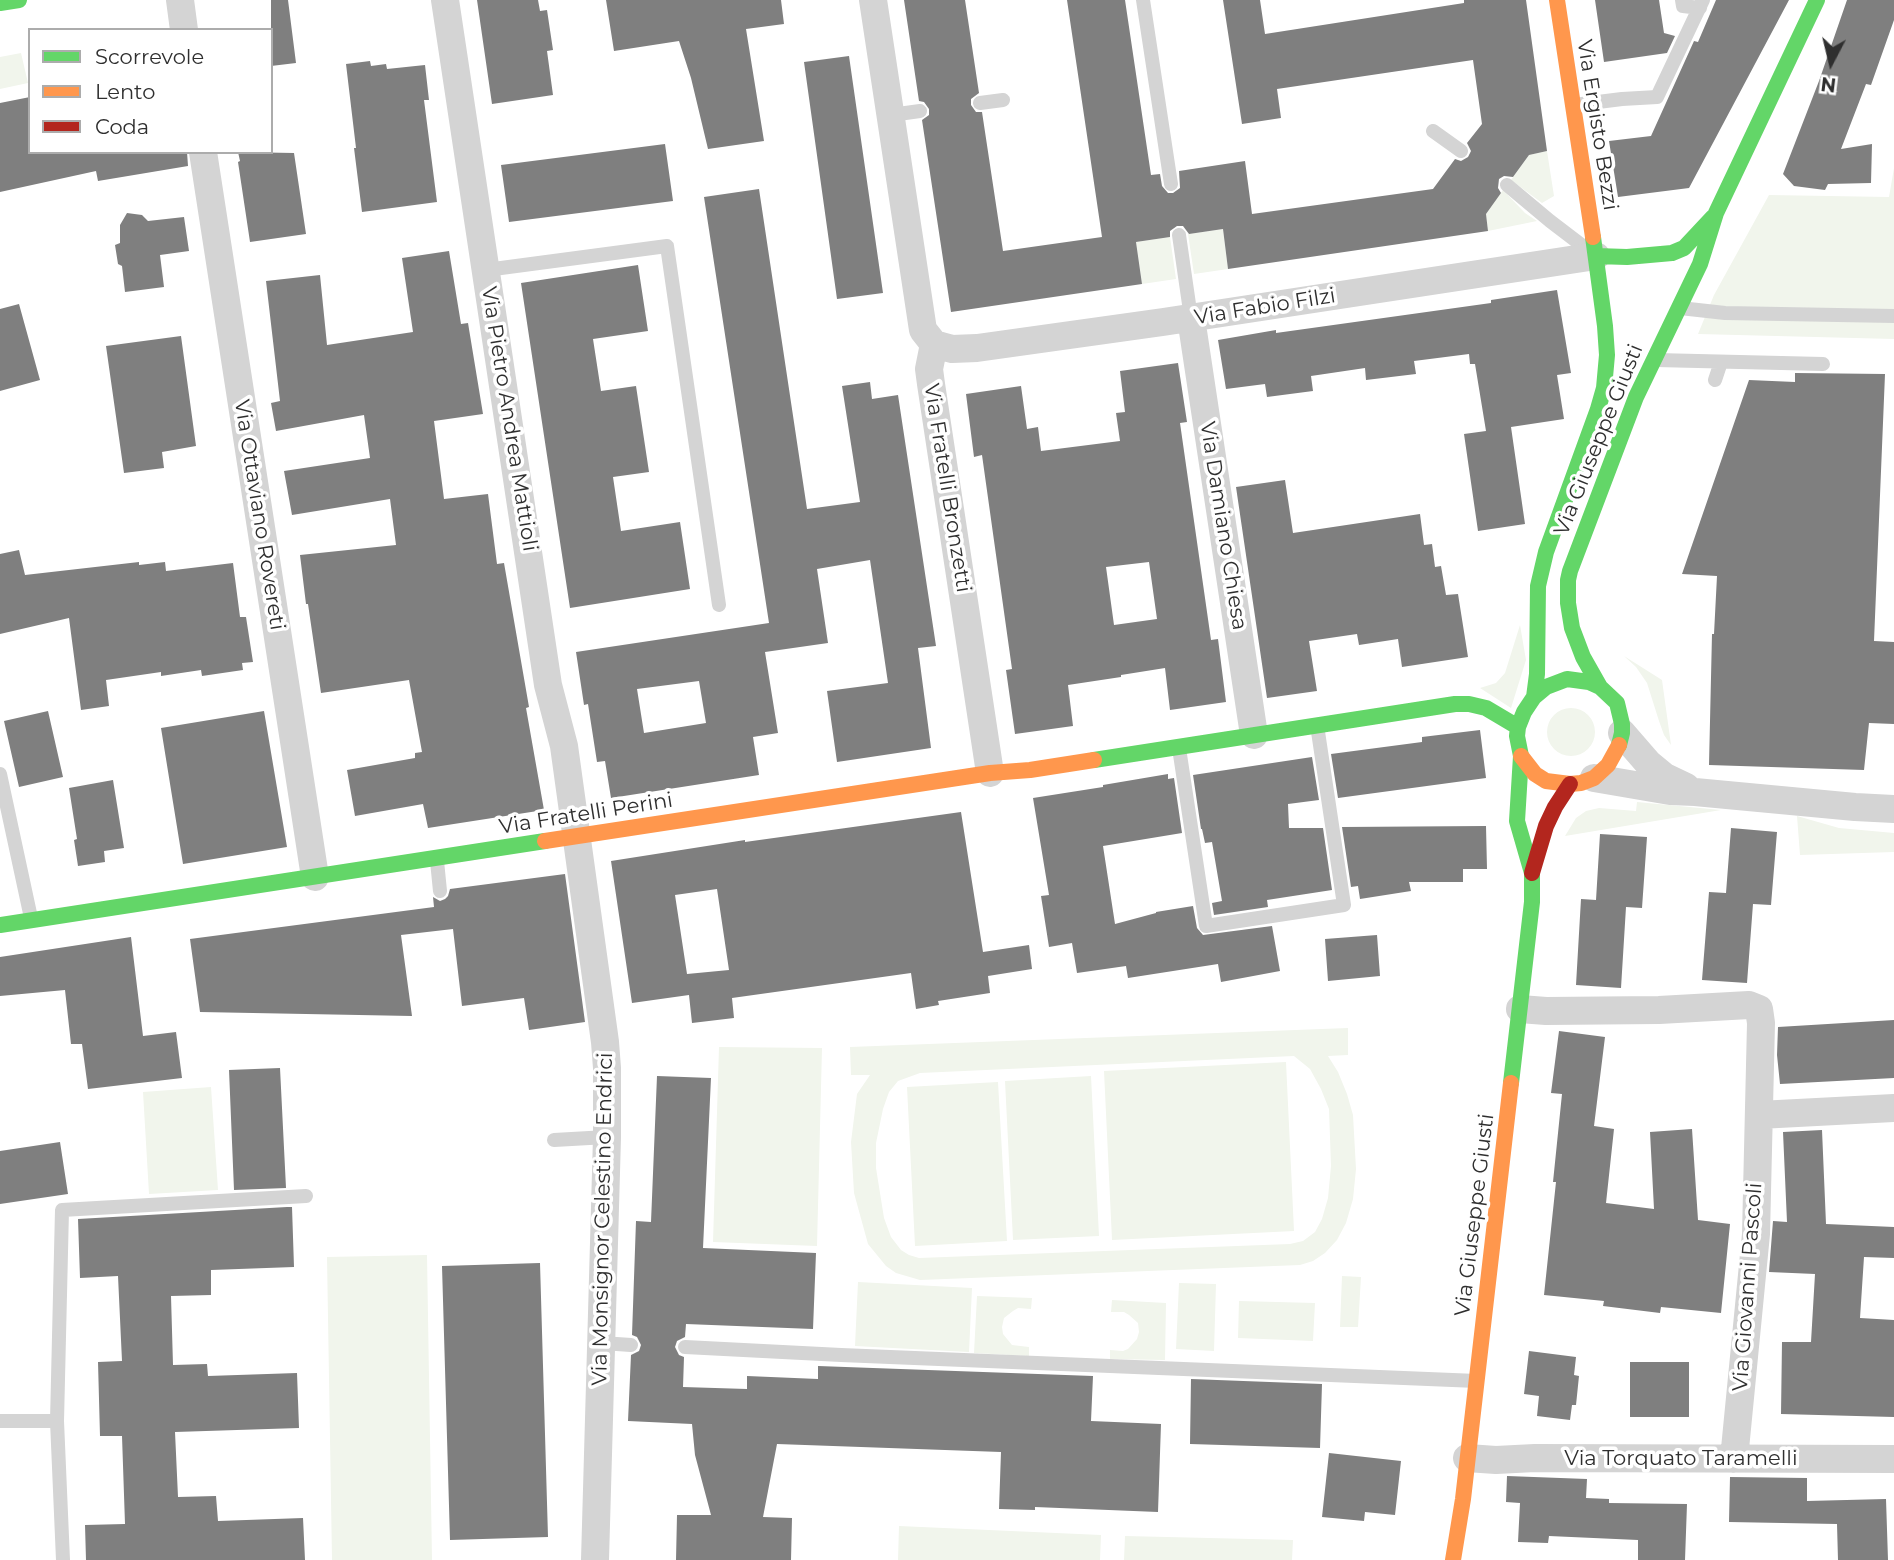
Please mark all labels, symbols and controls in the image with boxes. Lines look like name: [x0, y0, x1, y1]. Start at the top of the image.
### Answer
legend: [28, 28, 273, 154]
north arrow: [1796, 28, 1866, 98]
street label: Via Ergisto Bezzi: [1571, 38, 1623, 212]
text: Scorrevole: [95, 44, 204, 69]
text: N: [1819, 72, 1837, 97]
text: Lento: [95, 79, 155, 104]
text: Coda: [95, 114, 149, 139]
street label: Via Fabio Filzi: [1193, 283, 1337, 331]
street label: Via Pietro Andrea Mattioli: [476, 285, 542, 553]
street label: Via Giuseppe Giusti: [1549, 341, 1649, 539]
street label: Via Fratelli Bronzetti: [918, 382, 976, 594]
street label: Via Ottaviano Rovereti: [228, 398, 290, 632]
street label: Via Damiano Chiesa: [1194, 420, 1252, 632]
street label: Via Fratelli Perini: [497, 788, 675, 840]
street label: Via Monsignor Celestino Endrici: [587, 1052, 619, 1386]
street label: Via Giuseppe Giusti: [1450, 1112, 1500, 1318]
street label: Via Giovanni Pascoli: [1728, 1182, 1768, 1392]
street label: Via Torquato Taramelli: [1564, 1446, 1798, 1472]

